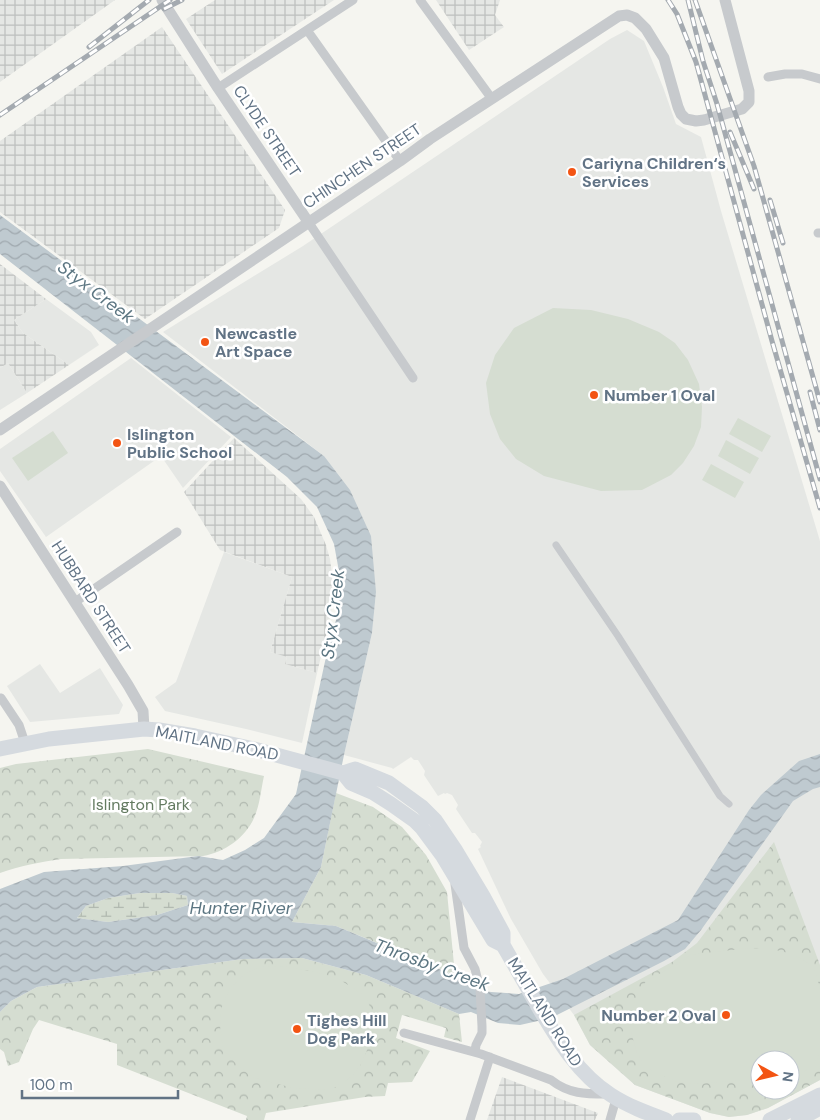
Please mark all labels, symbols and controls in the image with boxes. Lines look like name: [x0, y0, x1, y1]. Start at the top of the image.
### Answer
street label: CLYDE STREET: [229, 81, 305, 181]
street label: CHINCHEN STREET: [299, 119, 425, 213]
place label: Cariyna Children‘s Services: [582, 153, 726, 192]
marker: Cariyna Children‘s Services: [566, 166, 578, 178]
water label: Styx Creek: [53, 255, 140, 329]
place label: Newcastle Art Space: [215, 323, 297, 362]
marker: Newcastle Art Space: [199, 336, 211, 348]
place label: Number 1 Oval: [604, 385, 715, 406]
marker: Number 1 Oval: [588, 389, 600, 401]
place label: Islington Public School: [127, 424, 232, 463]
marker: Islington Public School: [111, 437, 123, 449]
street label: HUBBARD STREET: [47, 537, 135, 657]
water label: Styx Creek: [316, 567, 351, 660]
street label: MAITLAND ROAD: [154, 721, 280, 765]
park label: Islington Park: [92, 794, 190, 815]
water label: Hunter River: [189, 896, 294, 920]
water label: Throsby Creek: [371, 933, 494, 997]
street label: MAITLAND ROAD: [503, 953, 587, 1071]
place label: Number 2 Oval: [601, 1005, 716, 1026]
marker: Number 2 Oval: [720, 1009, 732, 1021]
place label: Tighes Hill Dog Park: [307, 1010, 387, 1049]
marker: Tighes Hill Dog Park: [291, 1023, 303, 1035]
north arrow: [750, 1050, 800, 1100]
scale bar: [22, 1068, 179, 1100]
text: N: [778, 1070, 797, 1083]
text: 100 m: [30, 1075, 73, 1095]

